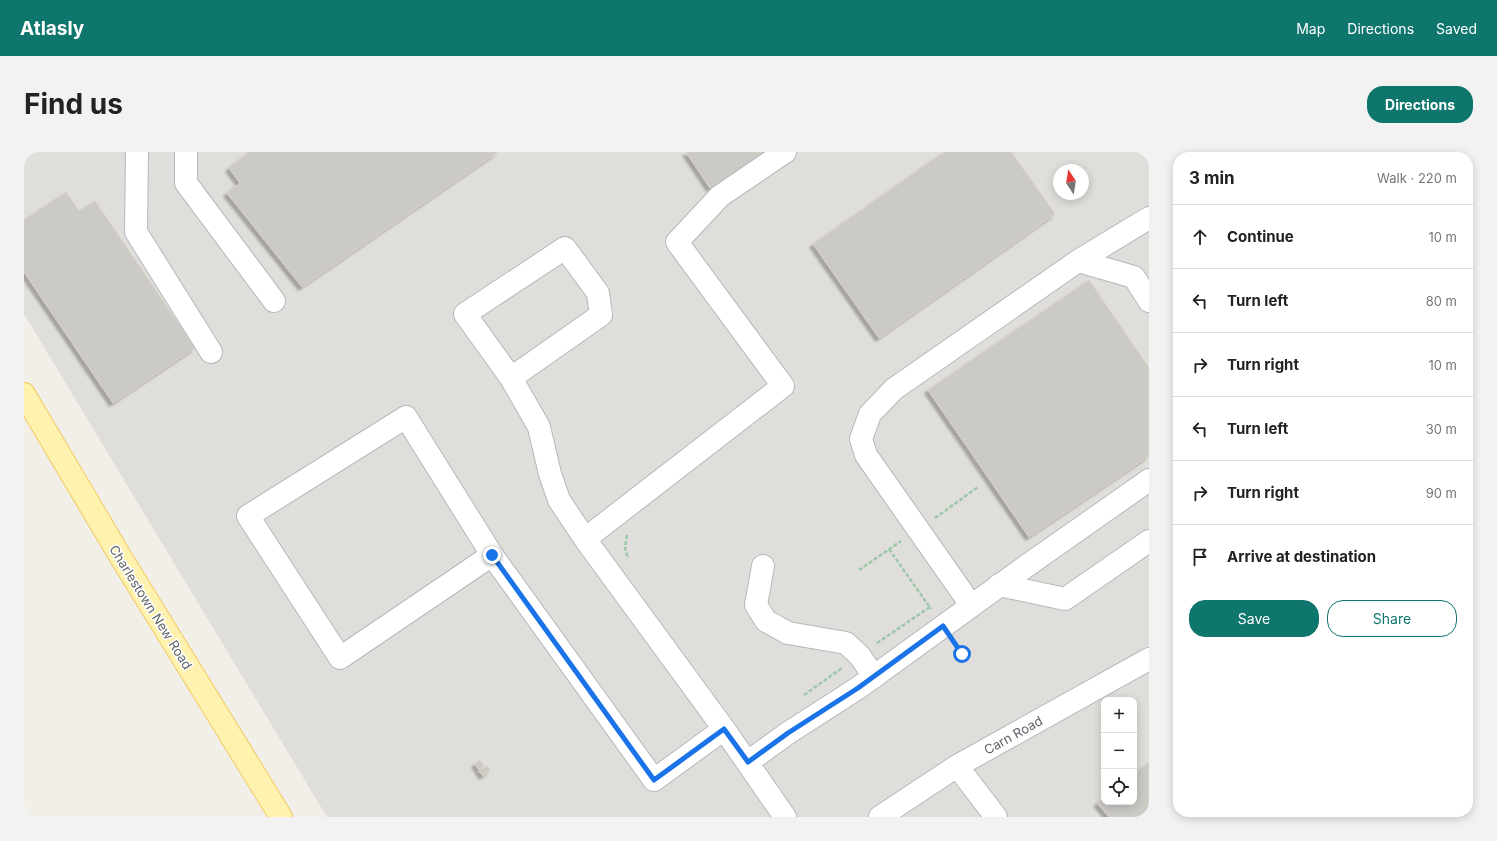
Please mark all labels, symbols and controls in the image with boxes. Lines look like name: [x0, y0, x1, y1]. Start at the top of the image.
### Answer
text: Atlasly: [20, 17, 84, 40]
text: Map: [1296, 20, 1325, 37]
text: Directions: [1347, 20, 1414, 37]
text: Saved: [1436, 20, 1477, 37]
button: Directions: [1367, 86, 1473, 123]
text: Find us: [24, 87, 123, 121]
north arrow: [1053, 164, 1089, 200]
text: 3 min: [1189, 168, 1235, 188]
text: Walk · 220 m: [1377, 170, 1457, 186]
icon: ahead: [1189, 226, 1211, 248]
text: Continue: [1227, 227, 1294, 246]
text: 10 m: [1428, 229, 1457, 245]
icon: left: [1189, 290, 1211, 312]
text: Turn left: [1227, 291, 1288, 310]
text: 80 m: [1426, 293, 1457, 309]
icon: right: [1189, 354, 1211, 376]
text: Turn right: [1227, 355, 1299, 374]
text: 10 m: [1428, 357, 1457, 373]
icon: left: [1189, 418, 1211, 440]
text: Turn left: [1227, 419, 1288, 438]
text: 30 m: [1426, 421, 1457, 437]
icon: right: [1189, 482, 1211, 504]
text: Turn right: [1227, 483, 1299, 502]
text: 90 m: [1426, 485, 1457, 501]
street label: Charlestown New Road: [106, 542, 196, 672]
route end: [483, 546, 501, 564]
icon: arrive: [1189, 546, 1211, 568]
text: Arrive at destination: [1227, 547, 1376, 566]
button: Save: [1189, 600, 1319, 637]
button: Share: [1327, 600, 1457, 637]
route start: [953, 645, 971, 663]
map controls: [1101, 697, 1137, 805]
button: +: [1101, 697, 1137, 733]
street label: Carn Road: [981, 712, 1045, 758]
button: −: [1101, 733, 1137, 769]
button: locate: [1101, 769, 1137, 805]

